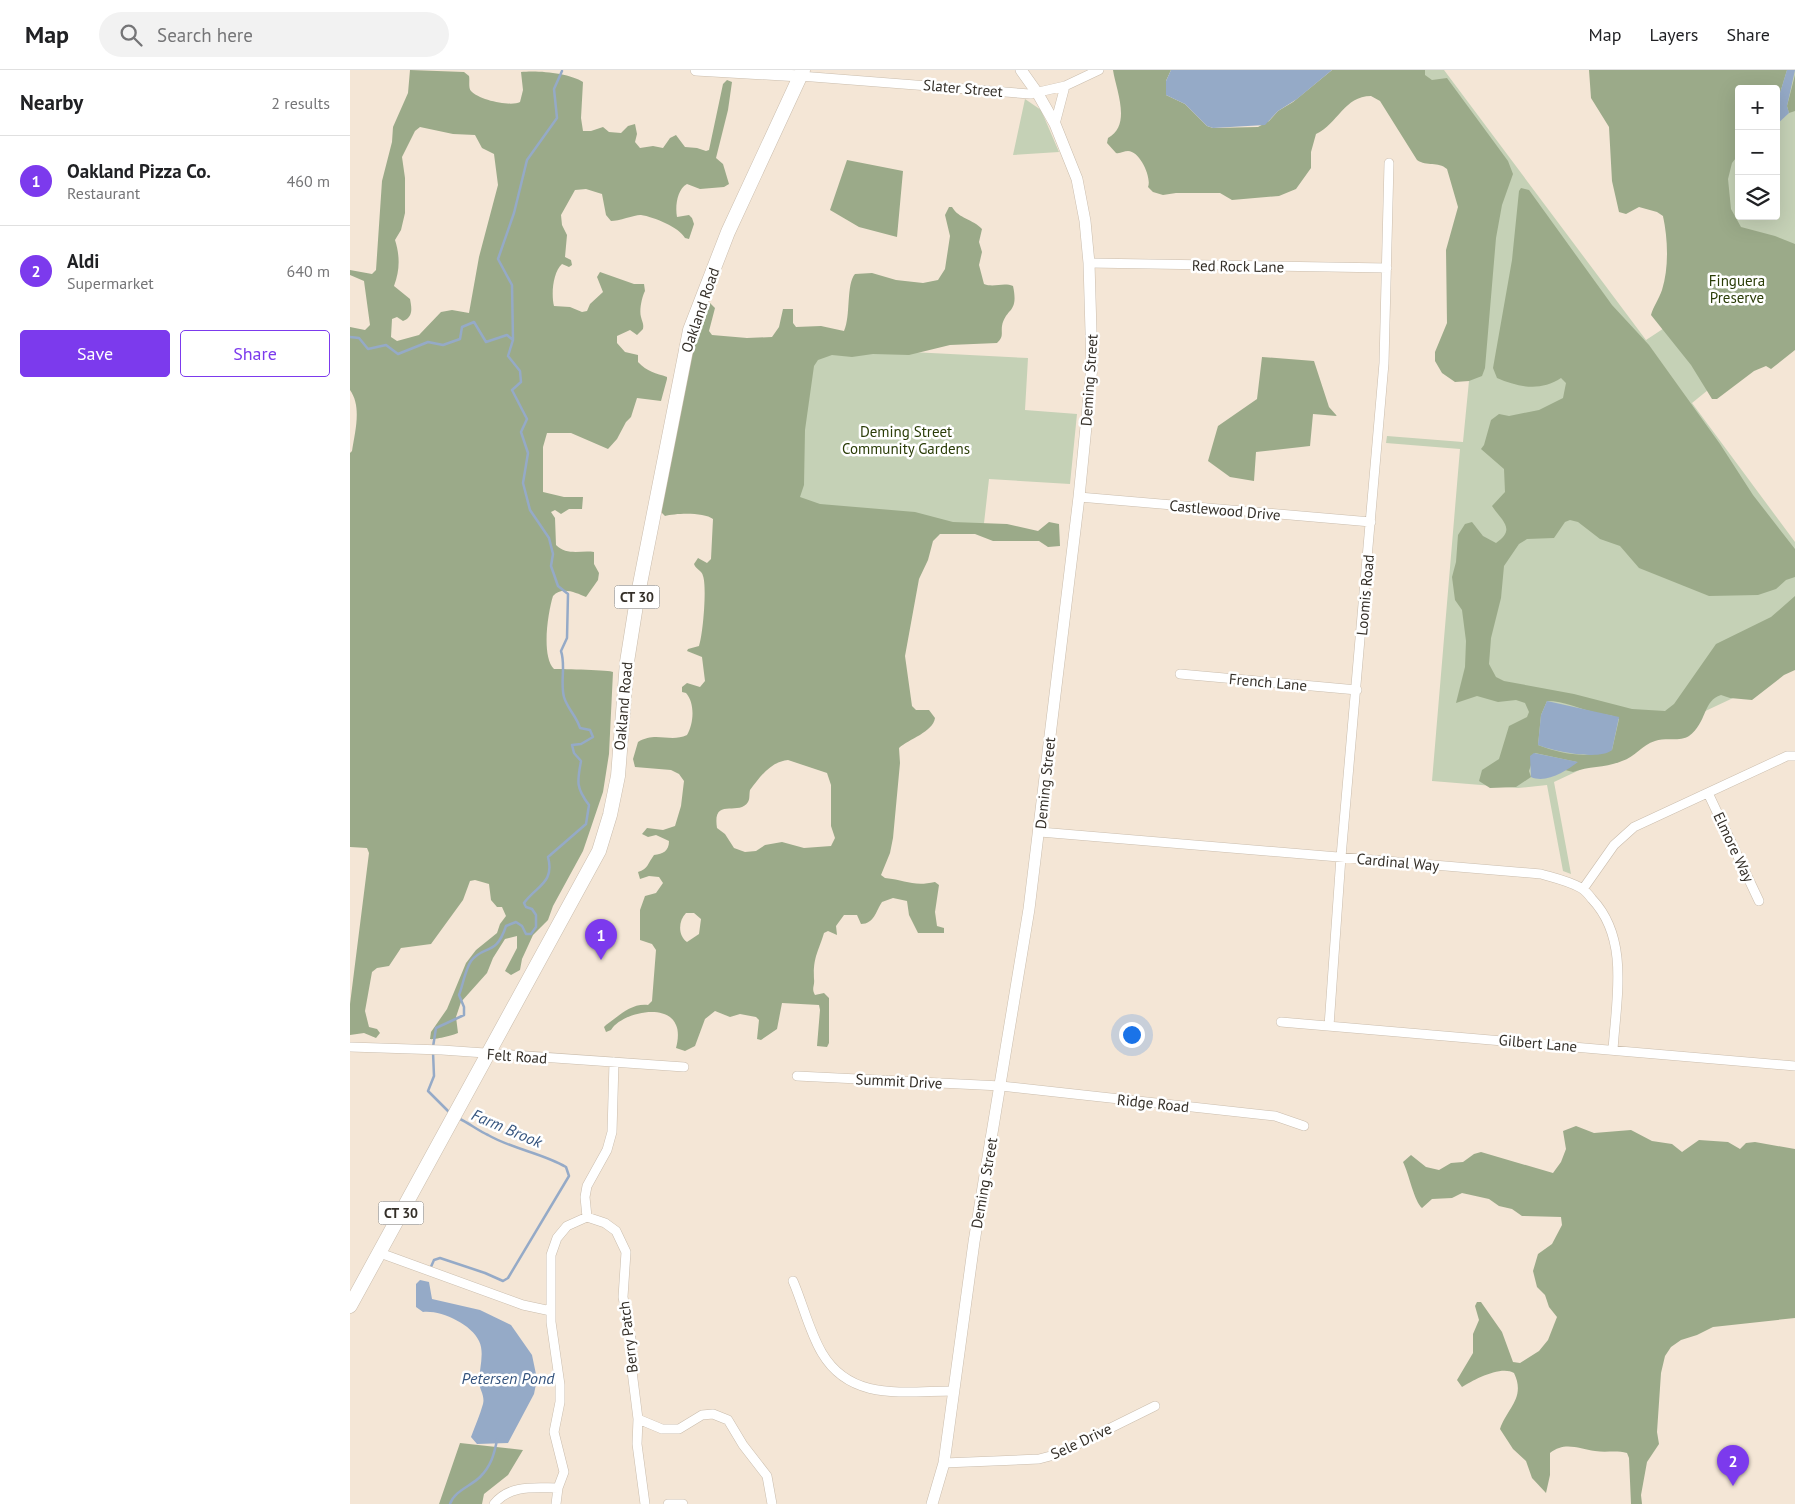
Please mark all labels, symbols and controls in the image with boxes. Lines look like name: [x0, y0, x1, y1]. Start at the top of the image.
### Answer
search box: [99, 12, 449, 57]
text: Map: [25, 19, 69, 50]
icon: search: [117, 21, 145, 49]
text: Search here: [157, 23, 253, 47]
text: Map: [1589, 23, 1621, 46]
text: Layers: [1649, 23, 1698, 46]
text: Share: [1726, 23, 1770, 46]
street label: Slater Street: [922, 75, 1004, 101]
map controls: [1735, 85, 1780, 220]
button: +: [1735, 85, 1780, 130]
text: Nearby: [20, 89, 83, 116]
text: 2 results: [271, 93, 330, 113]
button: −: [1735, 130, 1780, 175]
text: Oakland Pizza Co.: [67, 159, 211, 183]
text: 1: [31, 171, 41, 191]
text: 460 m: [287, 171, 330, 191]
button: layers: [1735, 175, 1780, 220]
text: Restaurant: [67, 183, 140, 203]
text: Aldi: [67, 249, 99, 273]
street label: Red Rock Lane: [1192, 256, 1284, 276]
text: 2: [31, 261, 41, 281]
text: 640 m: [287, 261, 330, 281]
street label: Oakland Road: [677, 265, 723, 355]
park label: Finguera Preserve: [1709, 271, 1765, 307]
text: Supermarket: [67, 273, 154, 293]
button: Save: [20, 330, 170, 377]
button: Share: [180, 330, 330, 377]
street label: Deming Street: [1076, 333, 1102, 427]
park label: Deming Street Community Gardens: [842, 422, 970, 458]
street label: Castlewood Drive: [1169, 496, 1281, 524]
street label: Loomis Road: [1352, 554, 1378, 636]
road number: CT 30: [614, 586, 660, 608]
street label: Oakland Road: [610, 661, 636, 751]
street label: French Lane: [1228, 669, 1308, 695]
street label: Deming Street: [1031, 736, 1059, 830]
street label: Elmore Way: [1709, 809, 1759, 885]
street label: Cardinal Way: [1356, 849, 1440, 875]
pin: 1: [585, 919, 617, 960]
your location: [1119, 1022, 1145, 1048]
street label: Gilbert Lane: [1498, 1030, 1578, 1056]
street label: Felt Road: [486, 1044, 548, 1068]
street label: Summit Drive: [855, 1069, 943, 1093]
street label: Ridge Road: [1116, 1090, 1190, 1116]
water label: Farm Brook: [469, 1104, 546, 1152]
street label: Deming Street: [967, 1136, 1001, 1230]
road number: CT 30: [378, 1202, 424, 1224]
street label: Berry Patch: [614, 1300, 642, 1374]
water label: Petersen Pond: [462, 1368, 555, 1388]
street label: Sele Drive: [1047, 1419, 1115, 1463]
pin: 2: [1717, 1445, 1749, 1486]

